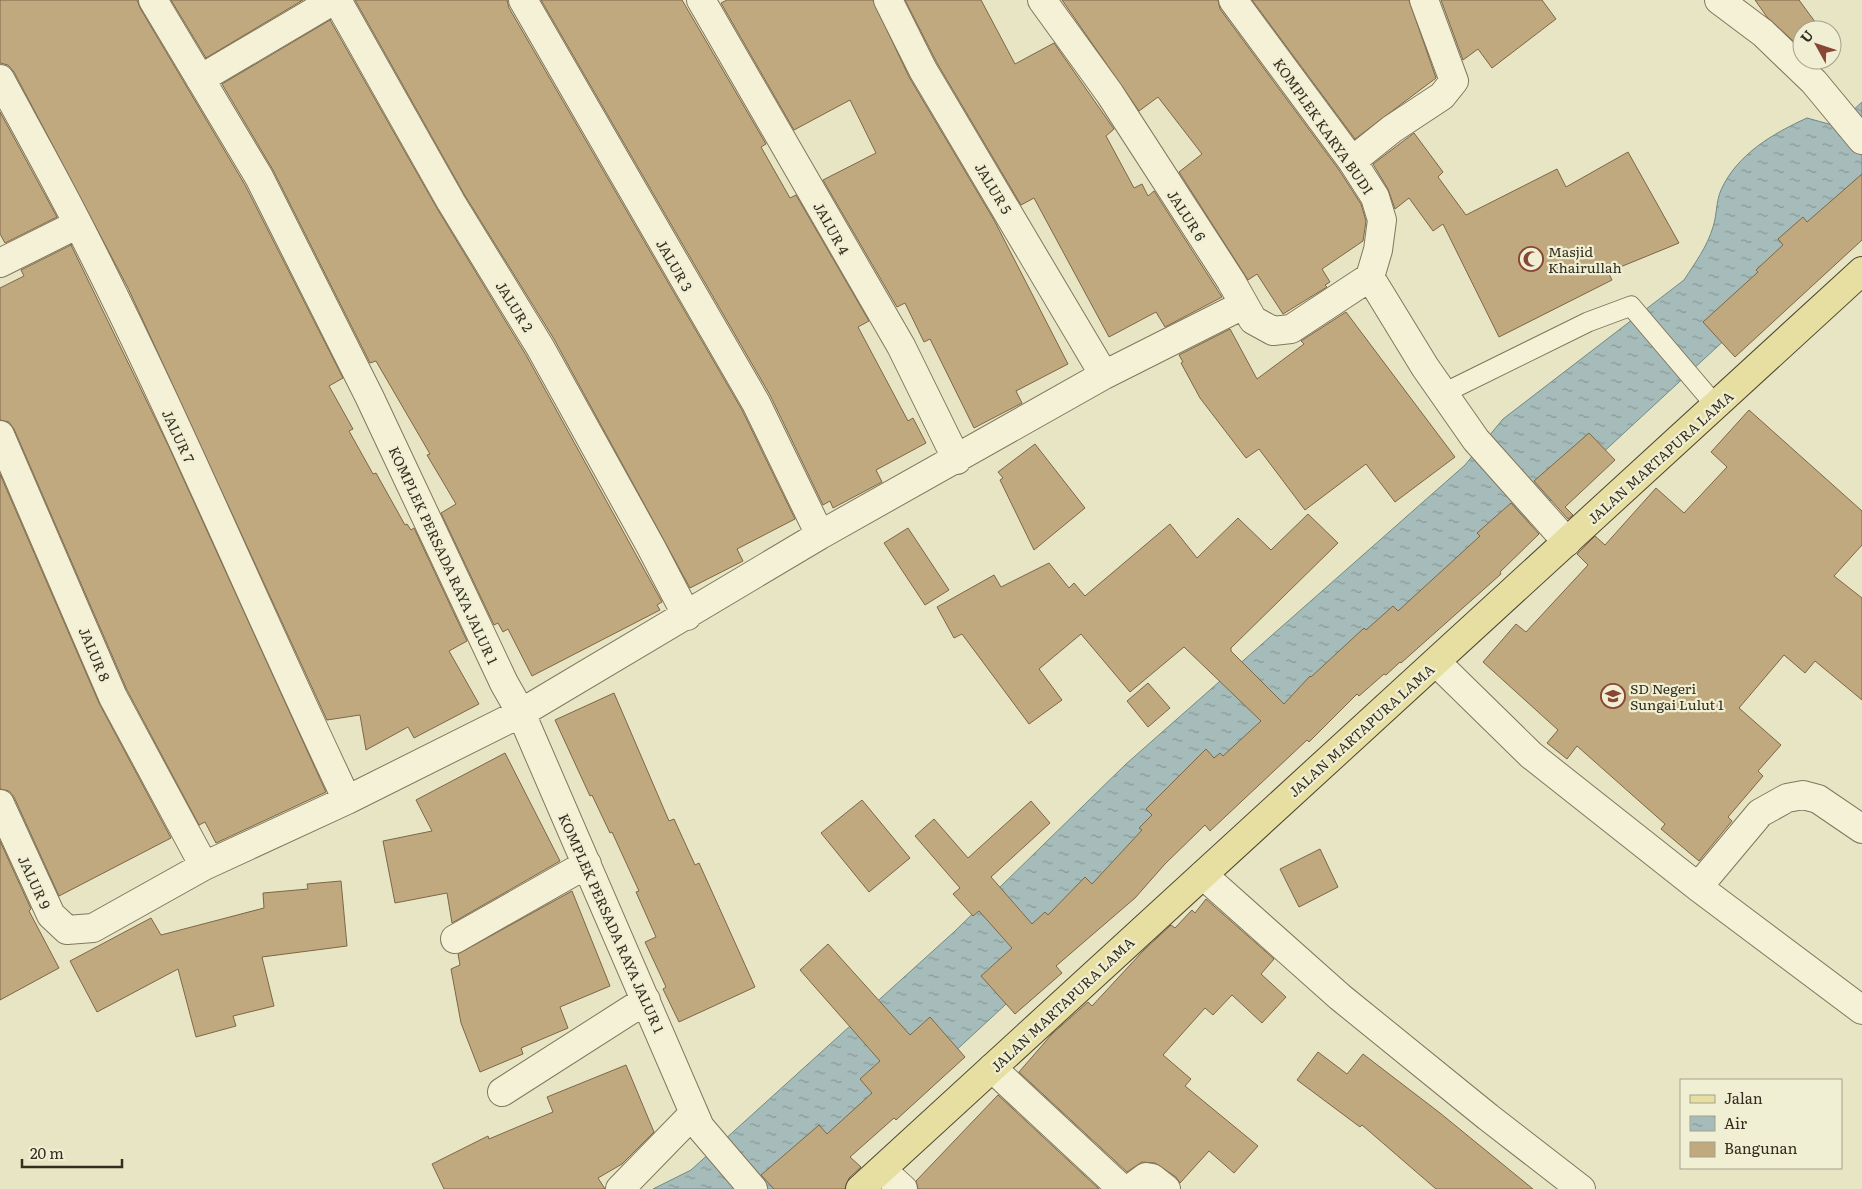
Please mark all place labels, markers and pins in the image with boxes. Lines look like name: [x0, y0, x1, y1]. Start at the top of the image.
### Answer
place label: Masjid Khairullah: [1548, 241, 1622, 277]
mosque icon: Masjid Khairullah: [1518, 246, 1544, 272]
place label: SD Negeri Sungai Lulut 1: [1630, 678, 1724, 714]
school or university icon: SD Negeri Sungai Lulut 1: [1600, 683, 1626, 709]

